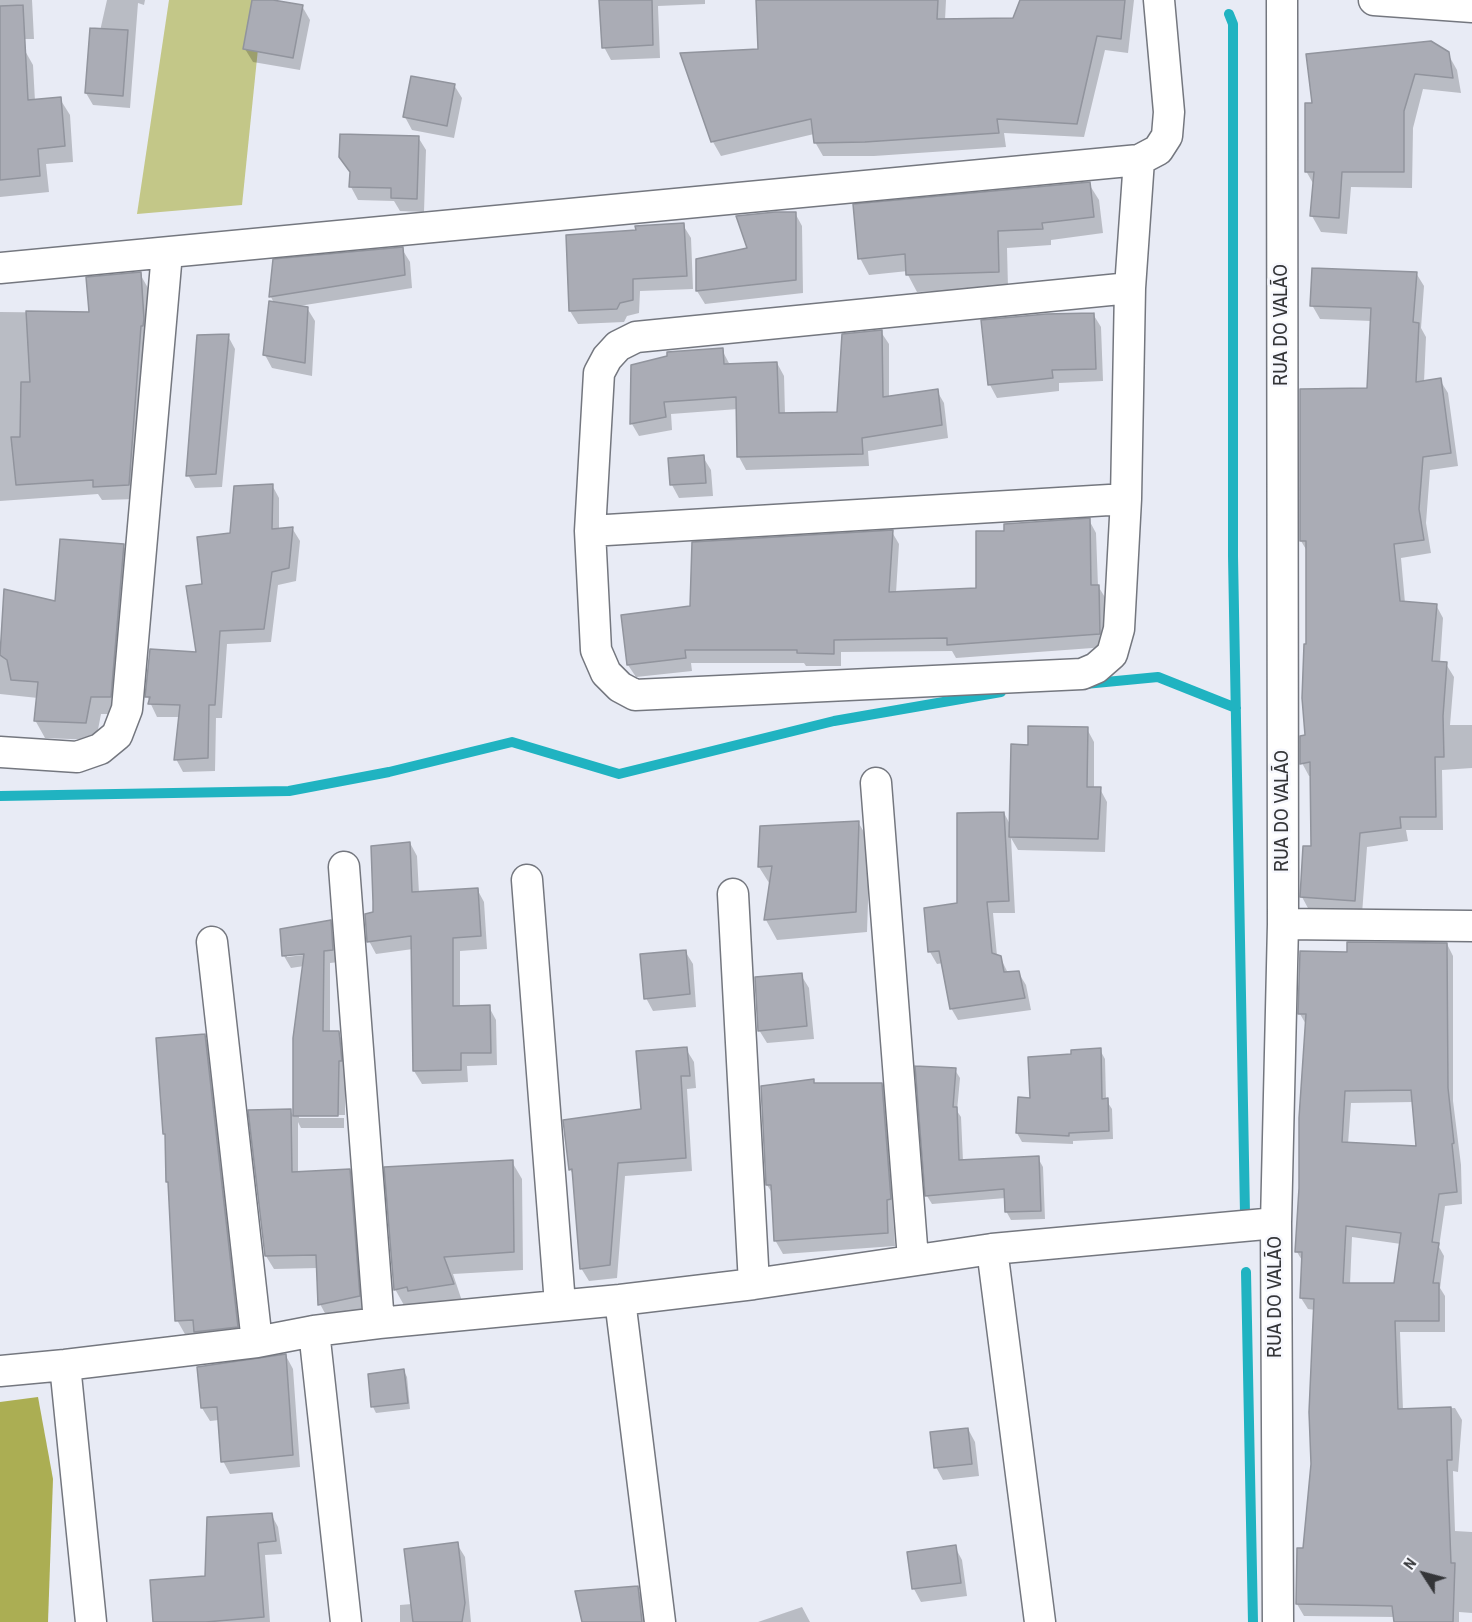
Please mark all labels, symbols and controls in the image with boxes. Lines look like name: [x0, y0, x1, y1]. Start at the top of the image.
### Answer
street label: RUA DO VALÃO: [1270, 264, 1294, 386]
street label: RUA DO VALÃO: [1271, 750, 1295, 872]
street label: RUA DO VALÃO: [1264, 1236, 1288, 1358]
north arrow: [1394, 1544, 1454, 1604]
text: N: [1398, 1553, 1421, 1574]

